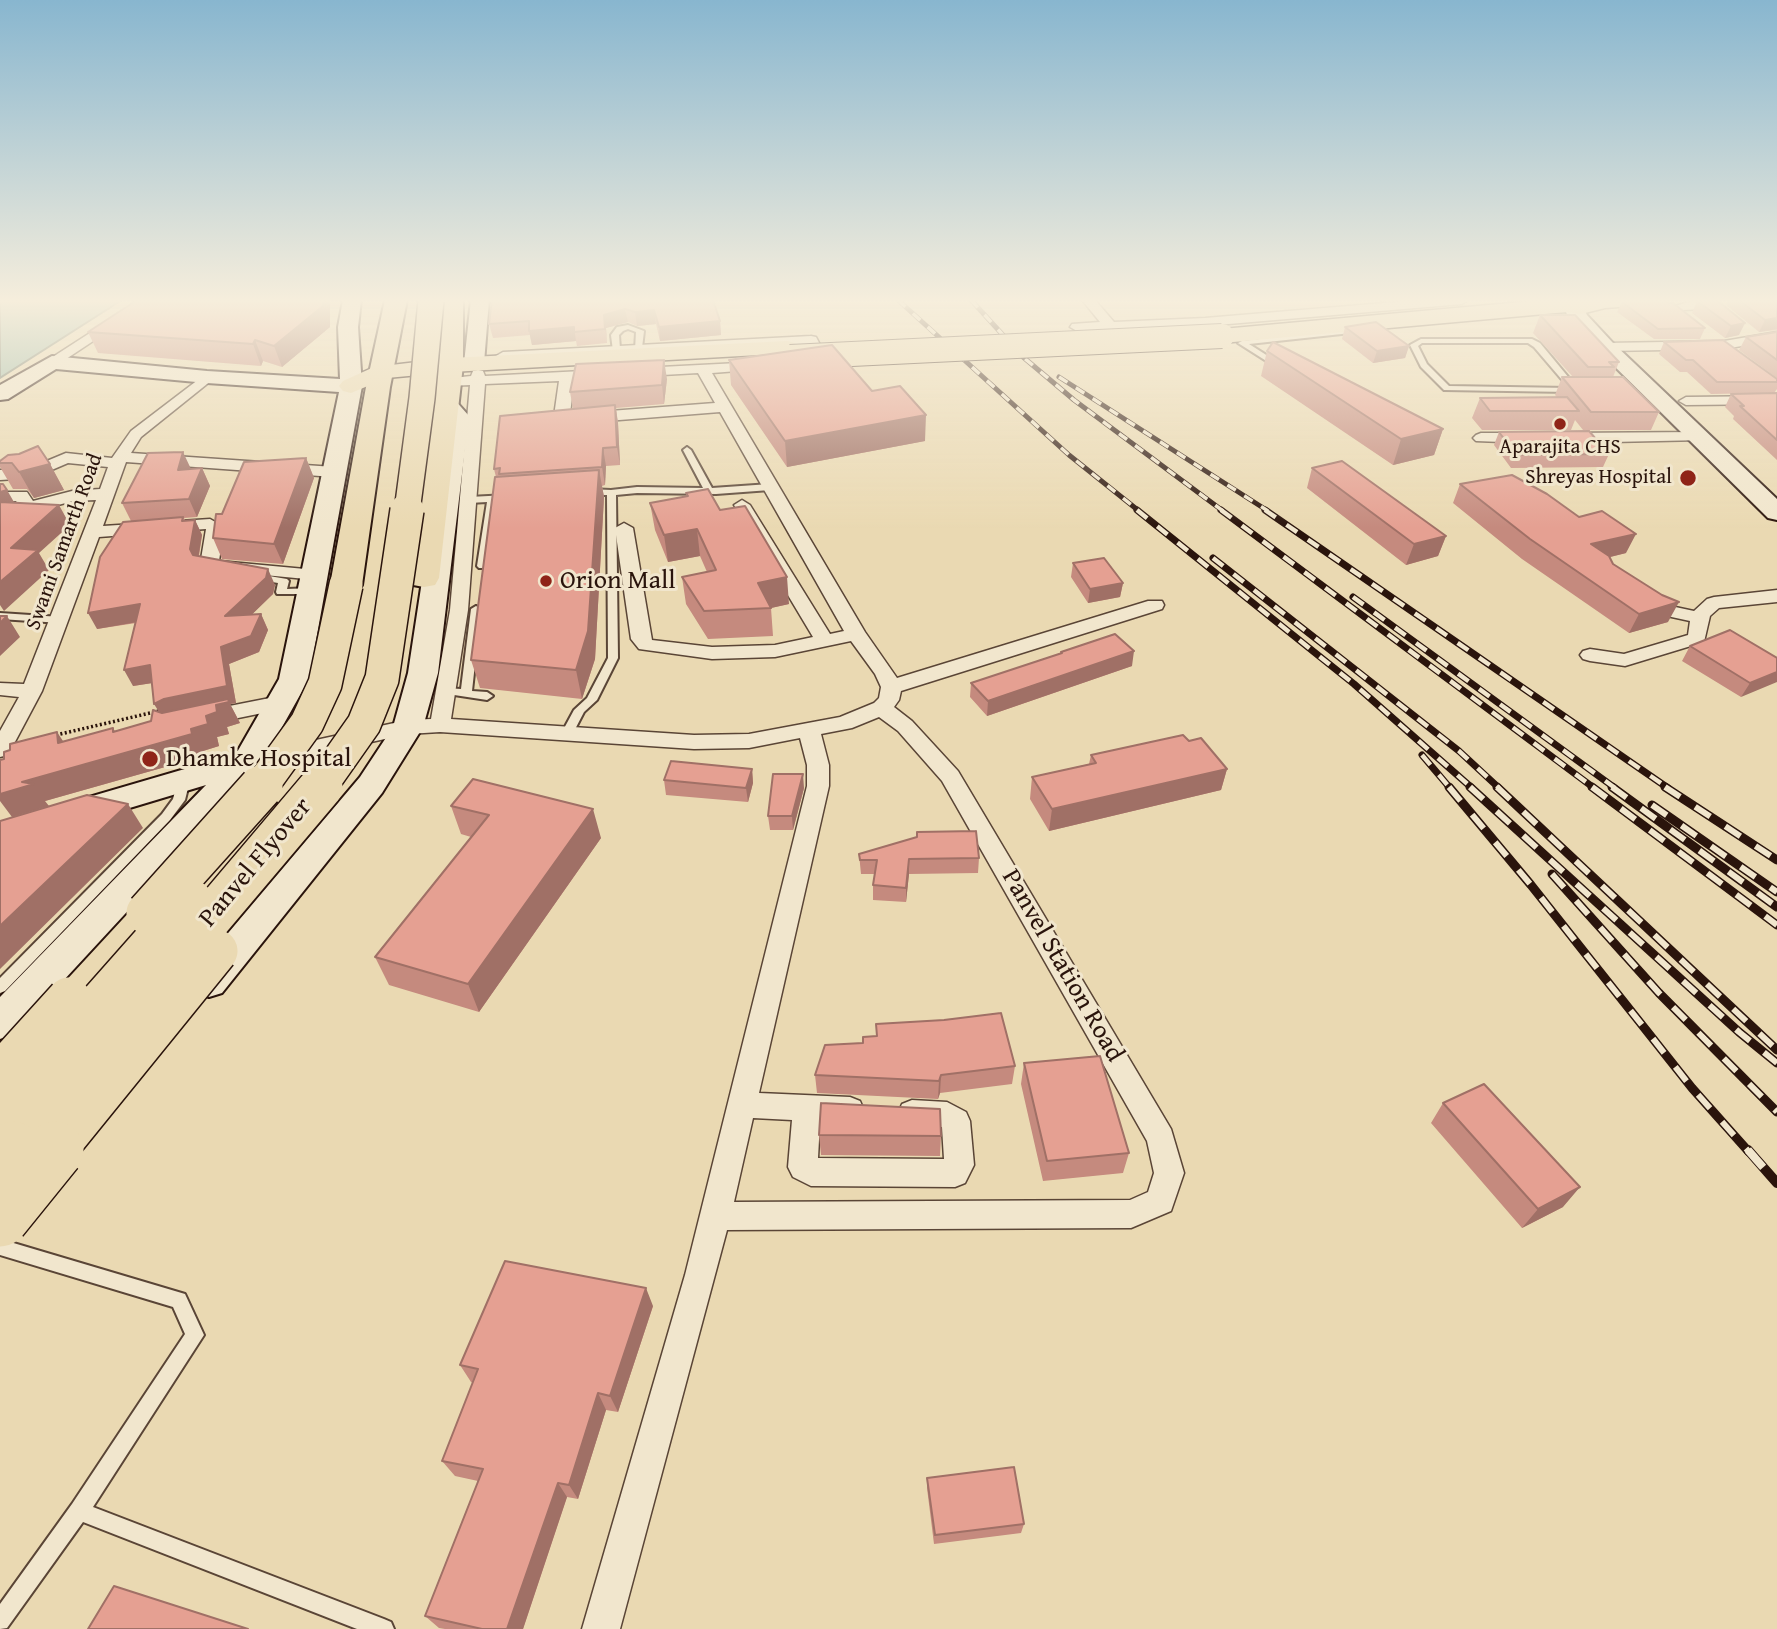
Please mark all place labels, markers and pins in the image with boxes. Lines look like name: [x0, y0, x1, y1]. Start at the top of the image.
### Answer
marker: Aparajita CHS: [1552, 416, 1568, 432]
place label: Aparajita CHS: [1499, 435, 1621, 461]
place label: Shreyas Hospital: [1525, 465, 1672, 491]
marker: Shreyas Hospital: [1678, 468, 1698, 488]
place label: Orion Mall: [560, 565, 676, 597]
marker: Orion Mall: [538, 573, 554, 589]
place label: Dhamke Hospital: [166, 743, 351, 775]
marker: Dhamke Hospital: [140, 749, 160, 769]

